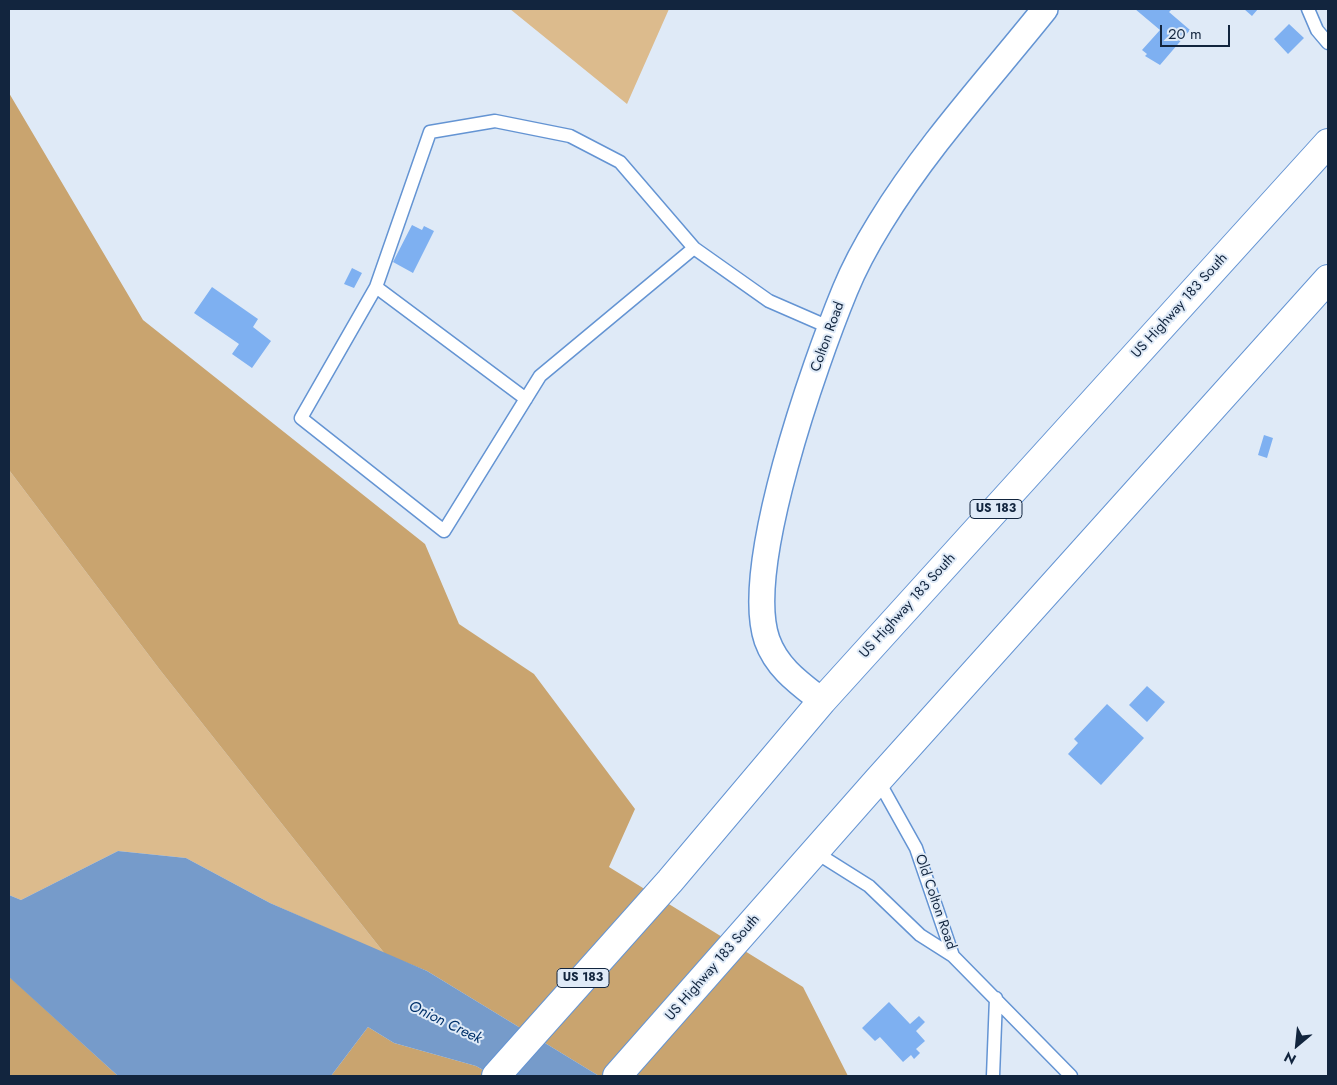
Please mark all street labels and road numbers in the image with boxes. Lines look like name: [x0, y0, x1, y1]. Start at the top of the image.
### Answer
street label: US Highway 183 South: [1129, 250, 1231, 362]
street label: Colton Road: [808, 300, 848, 374]
road number: US 183: [970, 499, 1022, 518]
street label: US Highway 183 South: [857, 550, 959, 662]
street label: Old Colton Road: [911, 852, 959, 952]
street label: US Highway 183 South: [662, 911, 764, 1025]
road number: US 183: [557, 968, 609, 988]

